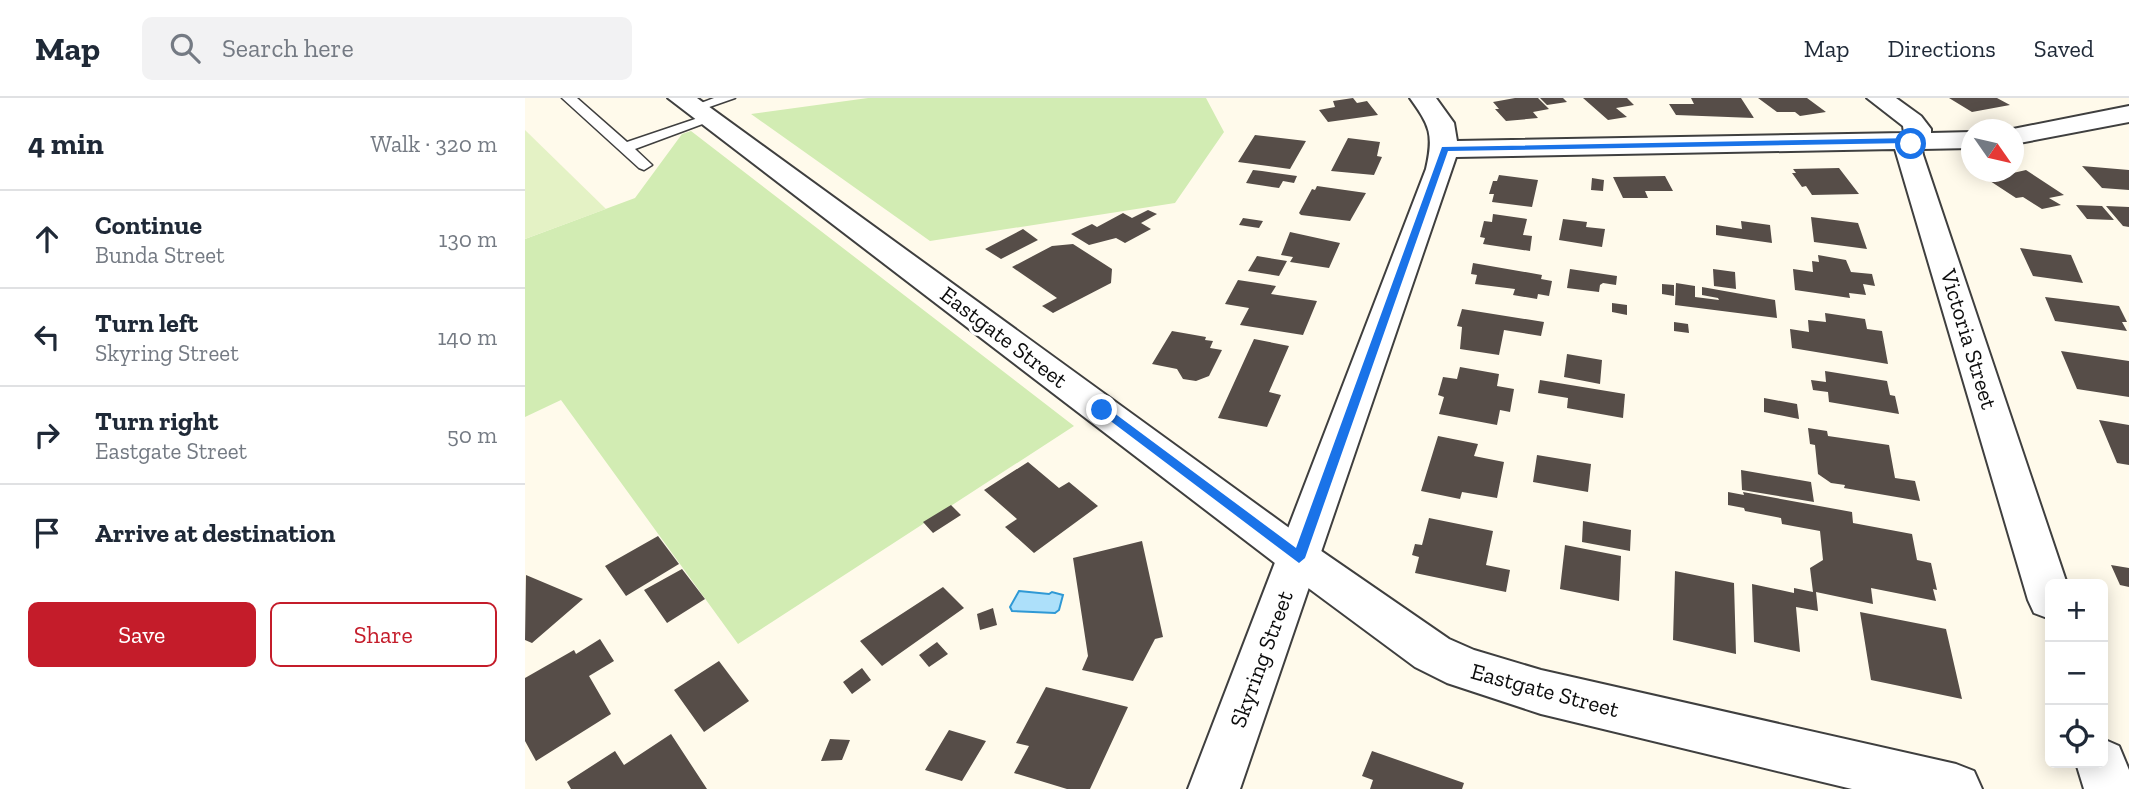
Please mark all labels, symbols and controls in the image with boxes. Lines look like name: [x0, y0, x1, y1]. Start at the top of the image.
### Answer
search box: [142, 17, 632, 80]
text: Map: [35, 29, 100, 68]
icon: search: [166, 29, 204, 67]
text: Search here: [222, 32, 354, 64]
text: Map: [1804, 34, 1850, 63]
text: Directions: [1888, 34, 1996, 63]
text: Saved: [2034, 34, 2094, 63]
north arrow: [1961, 119, 2024, 182]
text: 4 min: [28, 126, 104, 162]
route start: [1895, 128, 1926, 159]
text: Walk · 320 m: [370, 130, 497, 158]
text: Continue: [95, 209, 202, 241]
icon: ahead: [28, 220, 66, 258]
text: 130 m: [439, 225, 497, 253]
text: Bunda Street: [95, 241, 225, 269]
street label: Victoria Street: [1934, 265, 2004, 413]
street label: Eastgate Street: [935, 280, 1074, 394]
text: Turn left: [95, 307, 198, 339]
icon: left: [28, 318, 66, 356]
text: 140 m: [437, 323, 497, 351]
text: Skyring Street: [95, 339, 239, 367]
route end: [1086, 394, 1117, 425]
text: Turn right: [95, 405, 218, 437]
icon: right: [28, 416, 66, 454]
text: 50 m: [447, 421, 497, 449]
text: Eastgate Street: [95, 437, 247, 465]
icon: arrive: [28, 514, 66, 552]
text: Arrive at destination: [95, 517, 335, 549]
map controls: [2045, 579, 2108, 768]
button: +: [2045, 579, 2108, 642]
street label: Skyring Street: [1223, 586, 1299, 731]
button: Save: [28, 602, 256, 667]
button: Share: [270, 602, 497, 667]
button: −: [2045, 642, 2108, 705]
street label: Eastgate Street: [1468, 657, 1623, 723]
button: locate: [2045, 705, 2108, 768]

